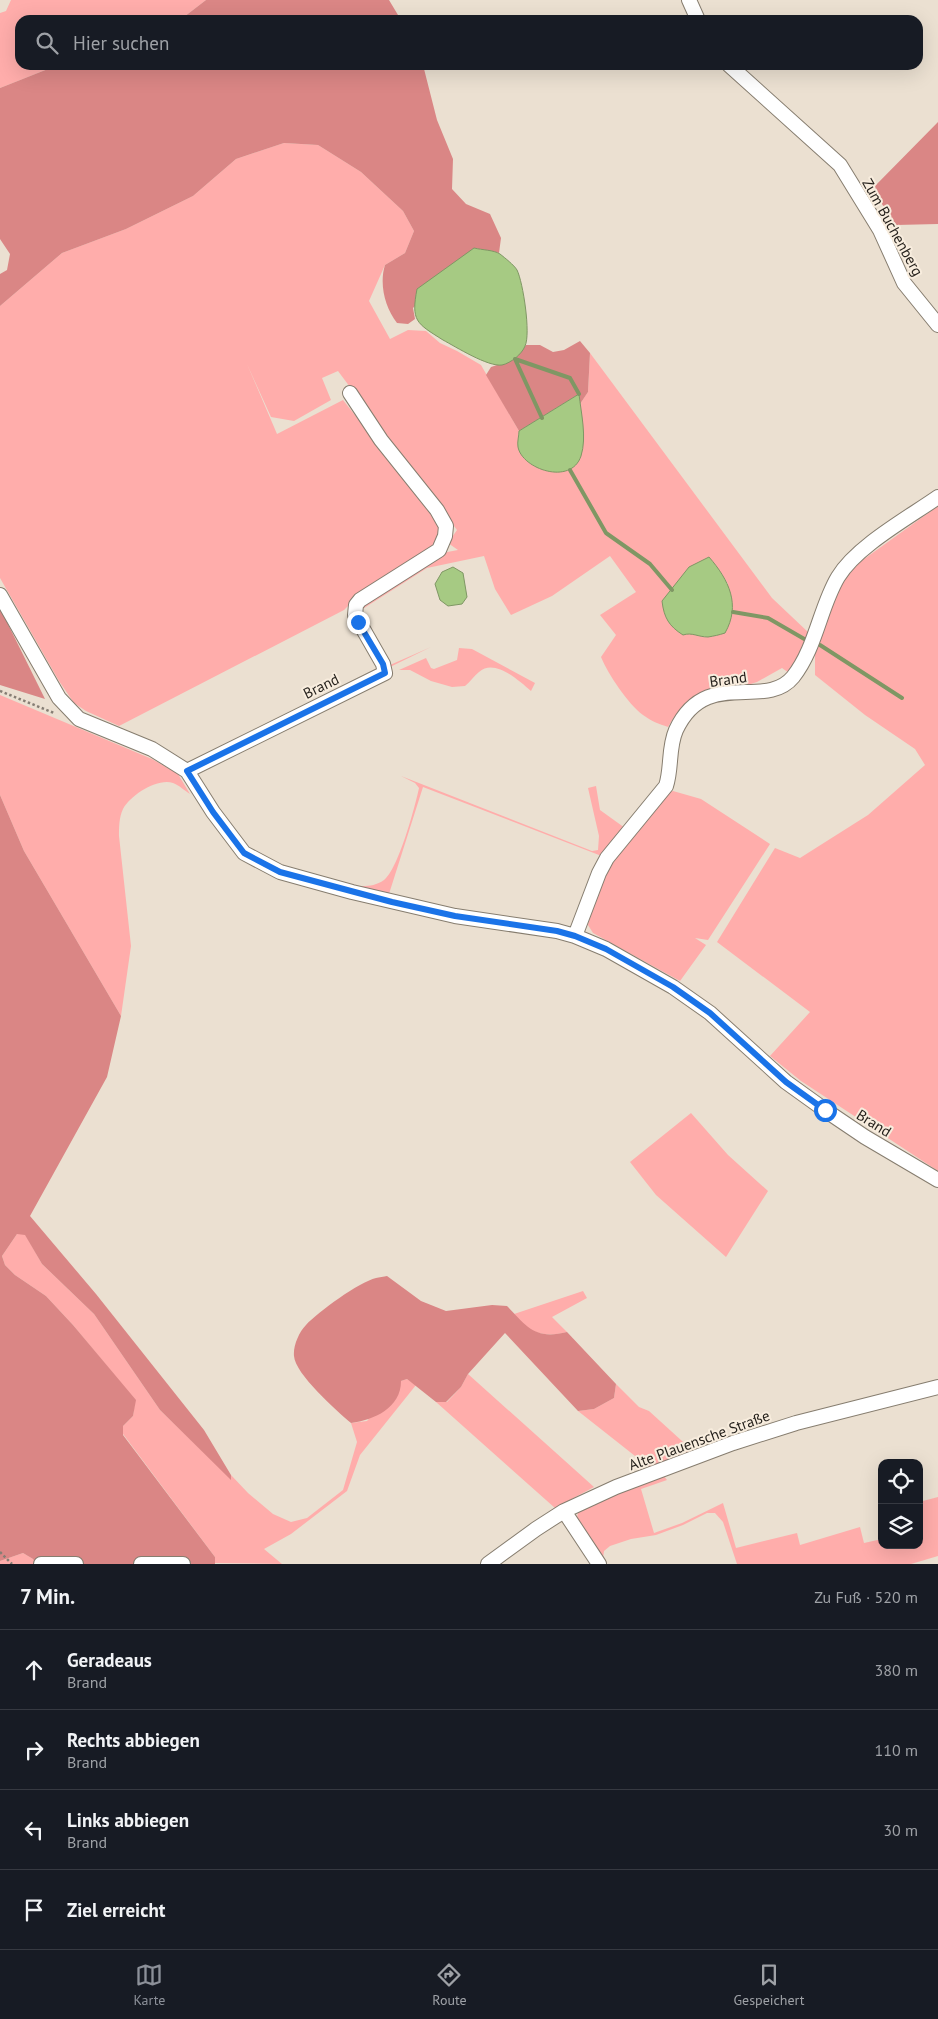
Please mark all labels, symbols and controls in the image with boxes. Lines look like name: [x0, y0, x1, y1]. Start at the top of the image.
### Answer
search box: [15, 15, 923, 70]
icon: search: [33, 29, 61, 57]
text: Hier suchen: [73, 31, 169, 55]
street label: Zum Buchenberg: [858, 175, 928, 279]
route end: [347, 611, 370, 634]
street label: Brand: [708, 667, 748, 691]
street label: Brand: [300, 669, 342, 703]
route start: [814, 1099, 837, 1122]
street label: Brand: [853, 1105, 895, 1141]
street label: Alte Plauensche Straße: [626, 1406, 772, 1474]
map controls: [878, 1459, 923, 1549]
button: locate: [878, 1459, 923, 1504]
button: layers: [878, 1504, 923, 1549]
text: 7 Min.: [20, 1583, 75, 1610]
text: Zu Fuß · 520 m: [814, 1587, 918, 1607]
text: Geradeaus: [67, 1648, 152, 1672]
icon: ahead: [20, 1656, 48, 1684]
text: 380 m: [875, 1660, 918, 1680]
text: Brand: [67, 1672, 107, 1692]
text: Rechts abbiegen: [67, 1728, 200, 1752]
icon: right: [20, 1736, 48, 1764]
text: 110 m: [875, 1740, 918, 1760]
text: Brand: [67, 1752, 107, 1772]
text: Links abbiegen: [67, 1808, 189, 1832]
icon: left: [20, 1816, 48, 1844]
text: 30 m: [883, 1820, 918, 1840]
text: Brand: [67, 1832, 107, 1852]
icon: arrive: [20, 1896, 48, 1924]
text: Ziel erreicht: [67, 1898, 165, 1922]
tab: Karte: [133, 1961, 165, 2009]
tab: Route: [432, 1961, 467, 2009]
tab: Gespeichert: [734, 1961, 805, 2009]

